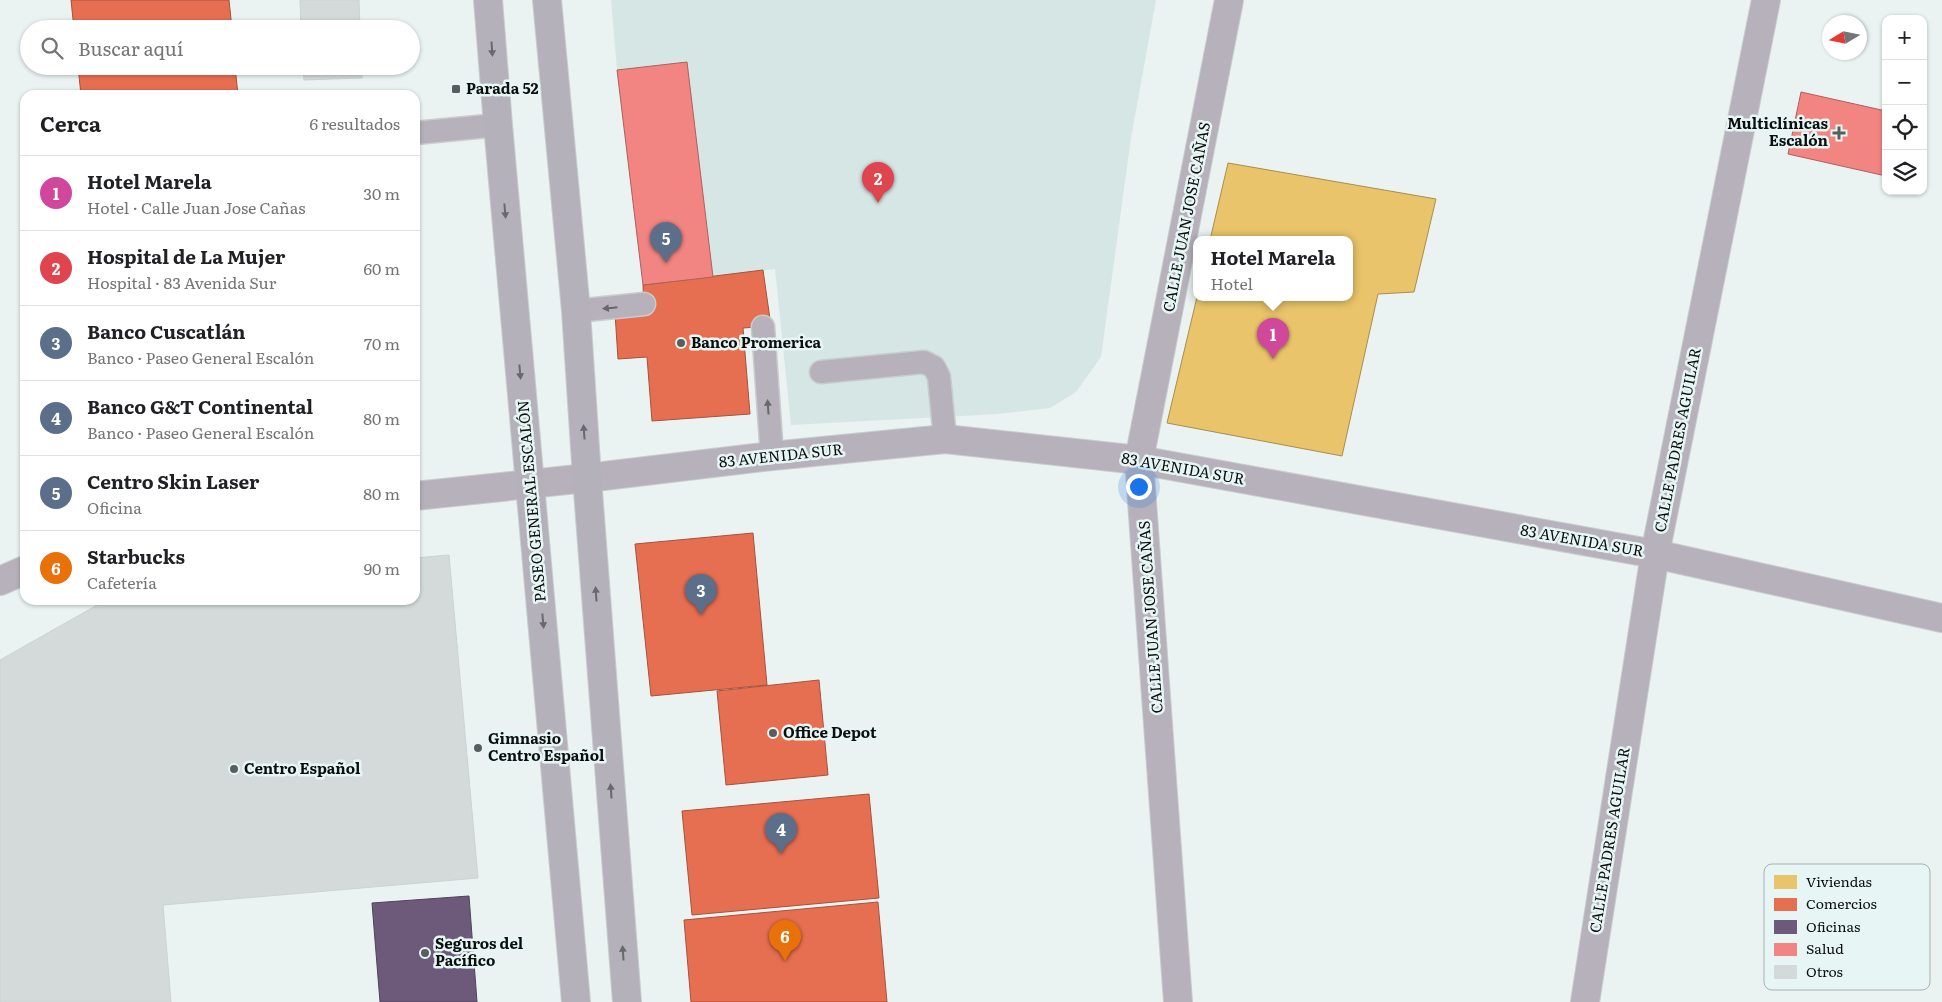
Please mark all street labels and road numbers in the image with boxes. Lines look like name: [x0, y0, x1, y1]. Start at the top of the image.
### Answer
street label: CALLE JUAN JOSE CAÑAS: [1156, 120, 1215, 314]
street label: CALLE PADRES AGUILAR: [1647, 345, 1706, 534]
street label: PASEO GENERAL ESCALÓN: [510, 399, 551, 603]
street label: 83 AVENIDA SUR: [718, 437, 844, 472]
street label: 83 AVENIDA SUR: [1120, 445, 1247, 490]
street label: 83 AVENIDA SUR: [1519, 517, 1646, 562]
street label: CALLE JUAN JOSE CAÑAS: [1131, 520, 1168, 714]
street label: CALLE PADRES AGUILAR: [1582, 745, 1635, 934]

